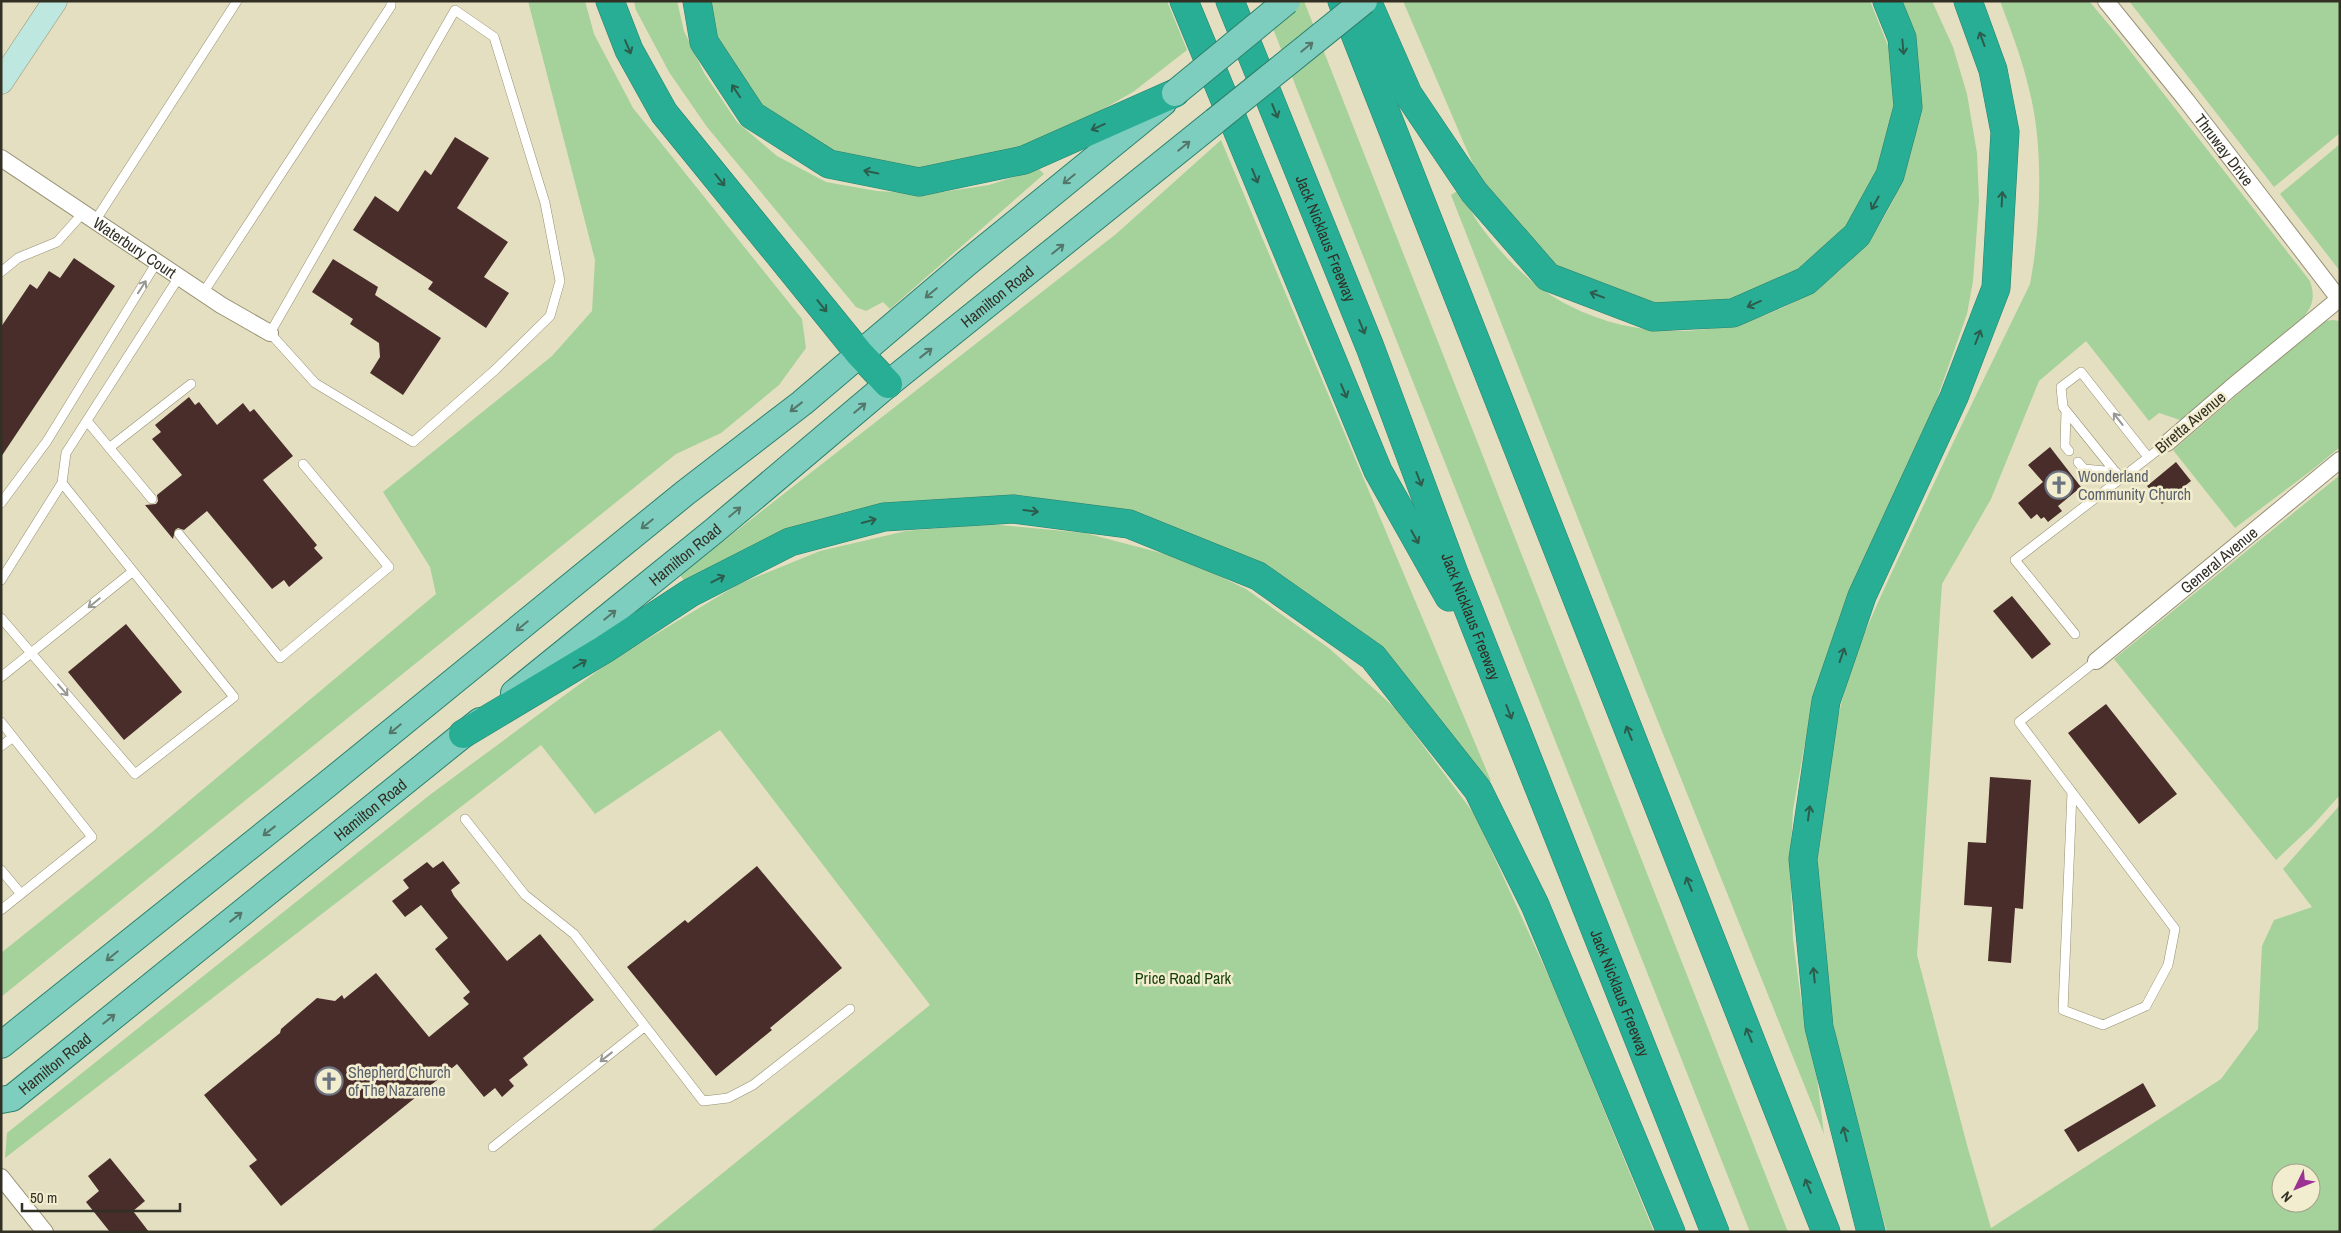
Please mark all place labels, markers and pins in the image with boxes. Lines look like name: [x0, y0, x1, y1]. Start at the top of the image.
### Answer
place label: Wonderland Community Church: [2078, 465, 2191, 505]
church icon: Wonderland Community Church: [2044, 470, 2074, 500]
place label: Shepherd Church of The Nazarene: [348, 1061, 451, 1101]
church icon: Shepherd Church of The Nazarene: [314, 1066, 344, 1096]

